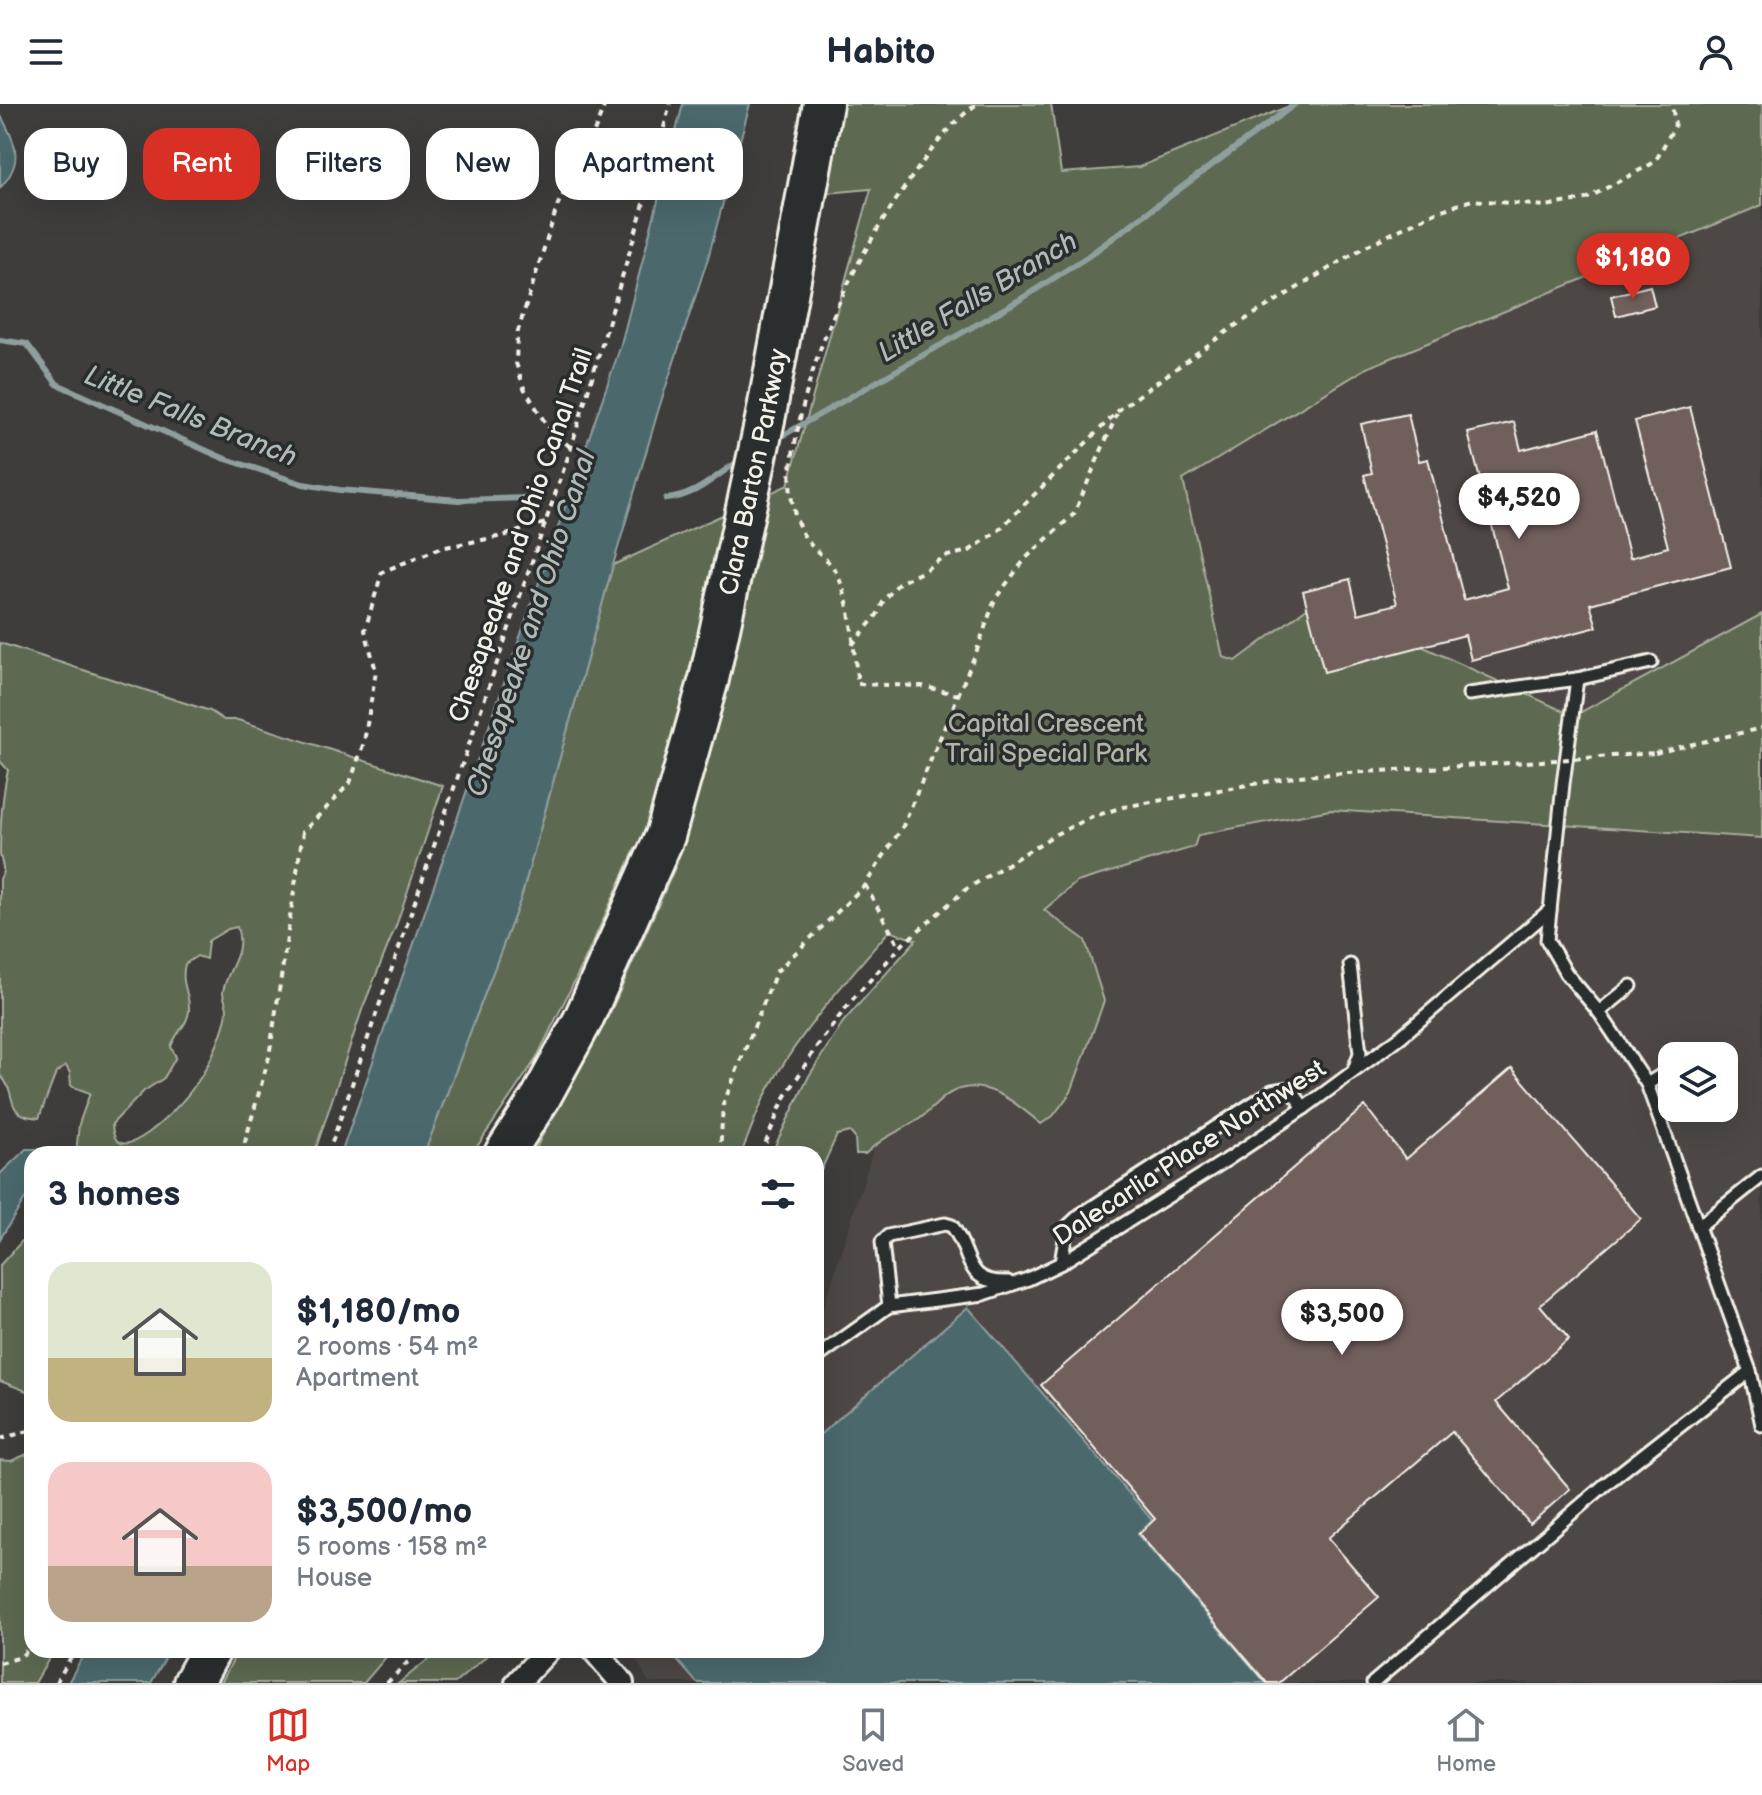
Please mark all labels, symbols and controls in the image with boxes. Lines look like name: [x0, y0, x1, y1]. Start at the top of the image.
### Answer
icon: menu: [24, 30, 68, 74]
icon: person: [1694, 30, 1738, 74]
text: Habito: [826, 31, 936, 74]
chip: Buy: [24, 128, 127, 200]
chip: Rent: [143, 128, 260, 200]
chip: Filters: [276, 128, 410, 200]
chip: New: [426, 128, 539, 200]
chip: Apartment: [555, 128, 743, 200]
water label: Little Falls Branch: [872, 225, 1083, 370]
pin: $1,180: [1568, 233, 1698, 301]
text: $1,180: [1595, 243, 1671, 274]
street label: Chesapeake and Ohio Canal Trail: [441, 343, 599, 727]
street label: Clara Barton Parkway: [714, 346, 795, 598]
water label: Little Falls Branch: [79, 359, 301, 474]
water label: Chesapeake and Ohio Canal: [458, 445, 602, 801]
pin: $4,520: [1454, 473, 1584, 541]
text: $4,520: [1477, 483, 1561, 514]
park label: Capital Crescent Trail Special Park: [945, 709, 1147, 770]
map controls: [1658, 1042, 1738, 1122]
button: layers: [1658, 1042, 1738, 1122]
street label: Dalecarlia Place Northwest: [1048, 1054, 1332, 1253]
icon: filters: [756, 1172, 800, 1216]
text: 3 homes: [48, 1174, 180, 1215]
pin: $3,500: [1277, 1289, 1407, 1357]
text: $1,180/mo: [296, 1291, 461, 1332]
icon: home: [112, 1294, 208, 1390]
text: $3,500: [1299, 1299, 1385, 1330]
text: 2 rooms · 54 m²: [296, 1332, 479, 1363]
text: Apartment: [296, 1363, 419, 1394]
text: $3,500/mo: [296, 1491, 472, 1532]
icon: home: [112, 1494, 208, 1590]
text: 5 rooms · 158 m²: [296, 1532, 488, 1563]
text: House: [296, 1563, 372, 1594]
tab: Map: [266, 1703, 310, 1778]
tab: Saved: [842, 1703, 904, 1778]
tab: Home: [1436, 1703, 1496, 1778]

